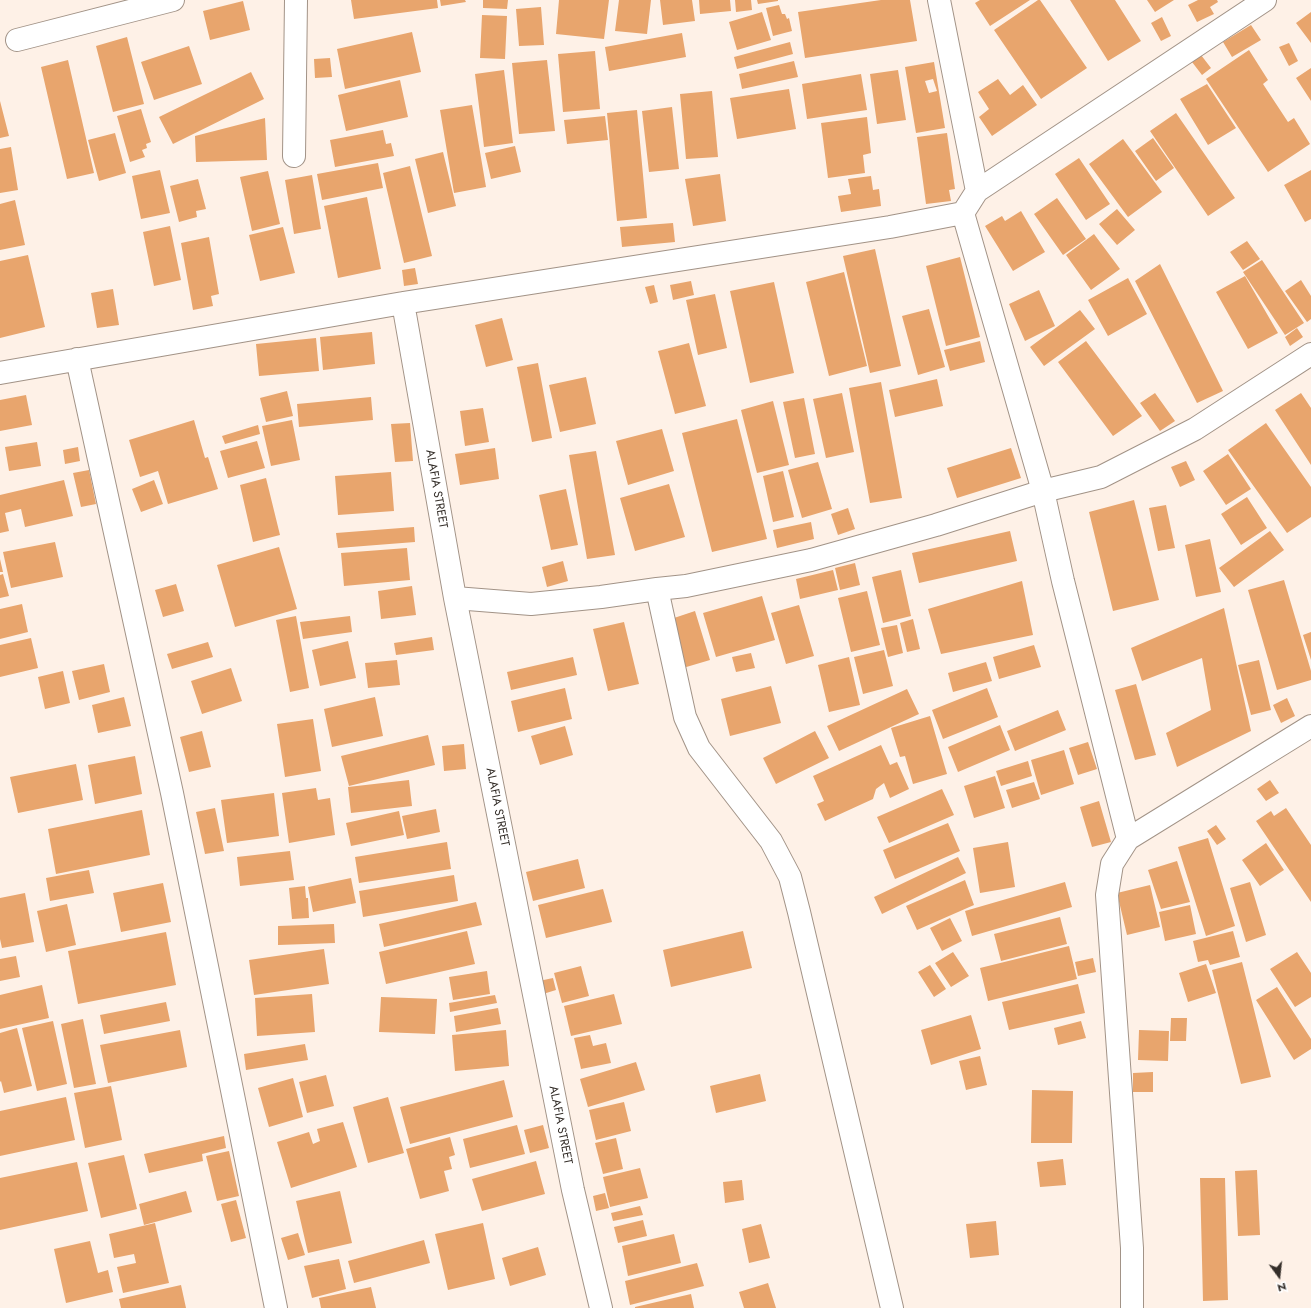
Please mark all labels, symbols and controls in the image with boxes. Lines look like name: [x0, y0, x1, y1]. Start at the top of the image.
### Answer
street label: ALAFIA STREET: [422, 448, 450, 530]
street label: ALAFIA STREET: [482, 767, 512, 847]
street label: ALAFIA STREET: [545, 1085, 575, 1165]
north arrow: [1259, 1256, 1299, 1296]
text: N: [1276, 1279, 1288, 1296]

